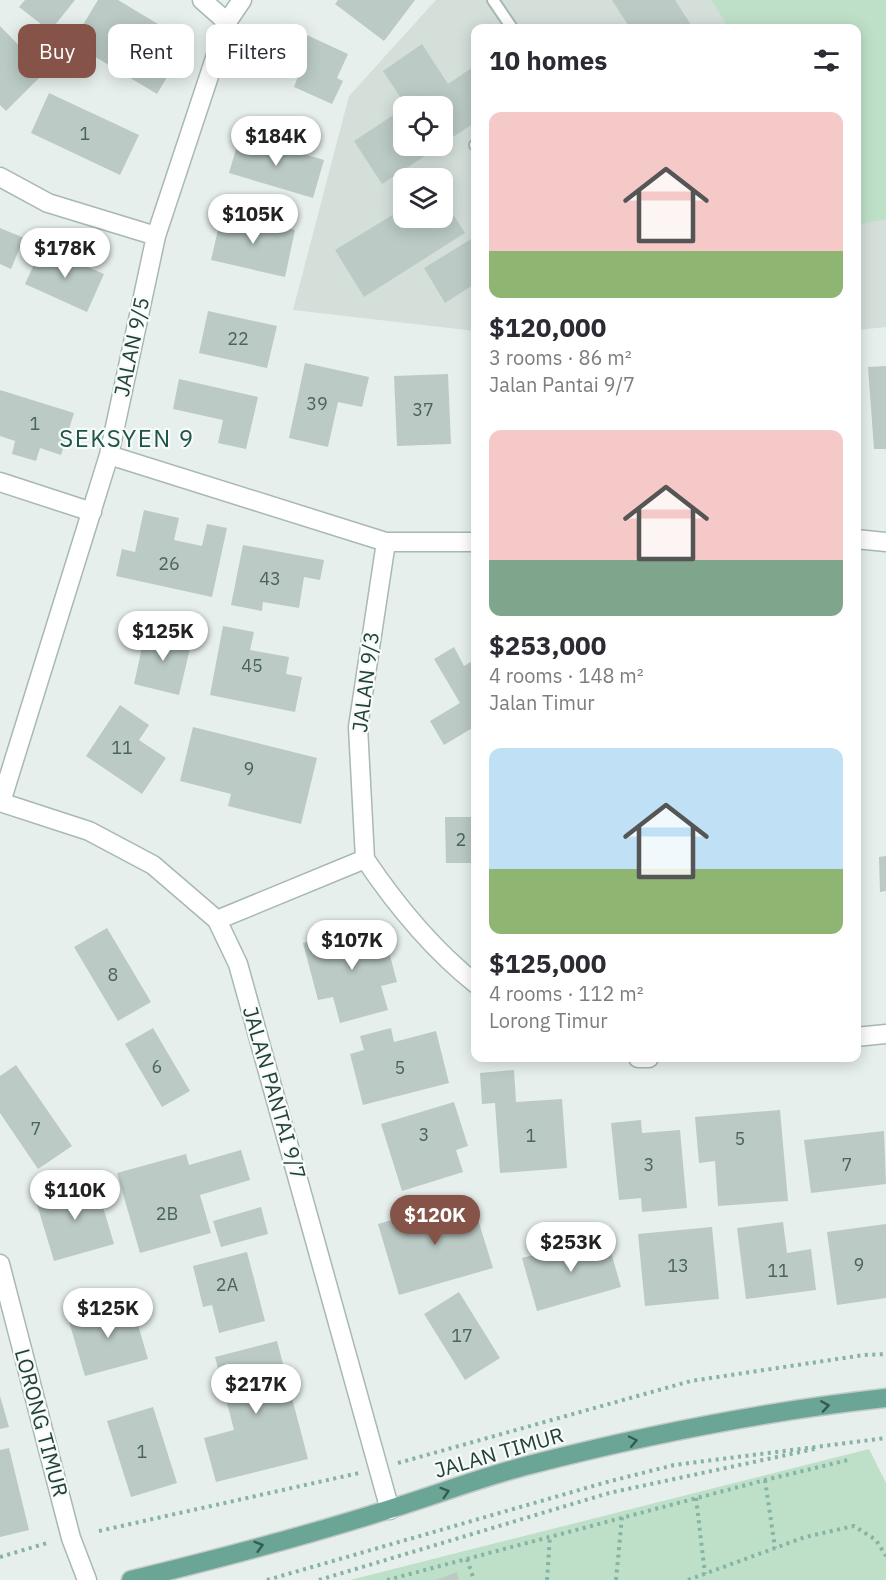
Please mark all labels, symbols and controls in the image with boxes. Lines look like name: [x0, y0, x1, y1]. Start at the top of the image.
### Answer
chip: Buy: [18, 24, 96, 78]
chip: Rent: [108, 24, 194, 78]
chip: Filters: [206, 24, 307, 78]
text: 10 homes: [489, 43, 607, 77]
icon: filters: [810, 44, 843, 77]
map controls: [393, 96, 453, 228]
button: locate: [393, 96, 453, 156]
pin: $184K: [234, 116, 318, 167]
house number: 1: [80, 122, 90, 145]
text: $184K: [245, 122, 307, 149]
icon: home: [612, 151, 720, 259]
button: layers: [393, 168, 453, 228]
pin: $105K: [211, 194, 295, 245]
text: $105K: [222, 200, 284, 227]
pin: $178K: [23, 228, 107, 279]
text: $178K: [34, 234, 96, 261]
street label: JALAN 9/5: [107, 294, 155, 399]
text: $120,000: [489, 310, 606, 344]
house number: 22: [227, 327, 249, 350]
text: 3 rooms · 86 m²: [489, 344, 632, 371]
text: Jalan Pantai 9/7: [489, 371, 635, 398]
house number: 39: [306, 392, 328, 415]
house number: 37: [412, 398, 434, 421]
house number: 1: [30, 412, 40, 435]
district label: SEKSYEN 9: [59, 422, 195, 454]
icon: home: [612, 469, 720, 577]
house number: 26: [158, 552, 180, 575]
house number: 43: [259, 567, 281, 590]
pin: $125K: [121, 611, 205, 662]
text: $125K: [132, 617, 194, 644]
text: $253,000: [489, 628, 606, 662]
street label: JALAN 9/3: [345, 630, 385, 734]
house number: 45: [241, 654, 263, 677]
text: 4 rooms · 148 m²: [489, 662, 644, 689]
text: Jalan Timur: [489, 689, 595, 716]
house number: 11: [111, 736, 133, 759]
house number: 9: [244, 757, 254, 780]
icon: home: [612, 787, 720, 895]
house number: 2: [456, 828, 466, 851]
pin: $107K: [310, 920, 394, 971]
text: $107K: [321, 926, 383, 953]
text: $125,000: [489, 946, 606, 980]
house number: 8: [108, 963, 118, 986]
text: 4 rooms · 112 m²: [489, 980, 644, 1007]
street label: JALAN PANTAI 9/7: [237, 1003, 313, 1183]
text: Lorong Timur: [489, 1007, 608, 1034]
house number: 6: [152, 1055, 162, 1078]
house number: 5: [395, 1056, 405, 1079]
house number: 7: [31, 1117, 41, 1140]
house number: 3: [419, 1123, 429, 1146]
house number: 1: [526, 1124, 536, 1147]
house number: 5: [735, 1127, 745, 1150]
house number: 3: [644, 1153, 654, 1176]
house number: 7: [842, 1153, 852, 1176]
pin: $110K: [33, 1170, 117, 1221]
text: $110K: [44, 1176, 106, 1203]
pin: $120K: [393, 1195, 477, 1246]
text: $120K: [404, 1201, 466, 1228]
house number: 2B: [156, 1202, 178, 1225]
pin: $253K: [529, 1222, 613, 1273]
text: $253K: [540, 1228, 602, 1255]
house number: 9: [854, 1253, 864, 1276]
house number: 13: [667, 1254, 689, 1277]
house number: 11: [767, 1259, 789, 1282]
house number: 2A: [216, 1273, 239, 1296]
pin: $125K: [66, 1288, 150, 1339]
text: $125K: [77, 1294, 139, 1321]
house number: 17: [451, 1324, 473, 1347]
street label: LORONG TIMUR: [9, 1346, 75, 1500]
pin: $217K: [214, 1364, 298, 1415]
text: $217K: [225, 1370, 287, 1397]
one-way arrow: [821, 1400, 830, 1412]
street label: JALAN TIMUR: [431, 1420, 567, 1484]
one-way arrow: [628, 1435, 638, 1448]
house number: 1: [137, 1440, 147, 1463]
one-way arrow: [439, 1486, 450, 1499]
one-way arrow: [254, 1541, 264, 1554]

